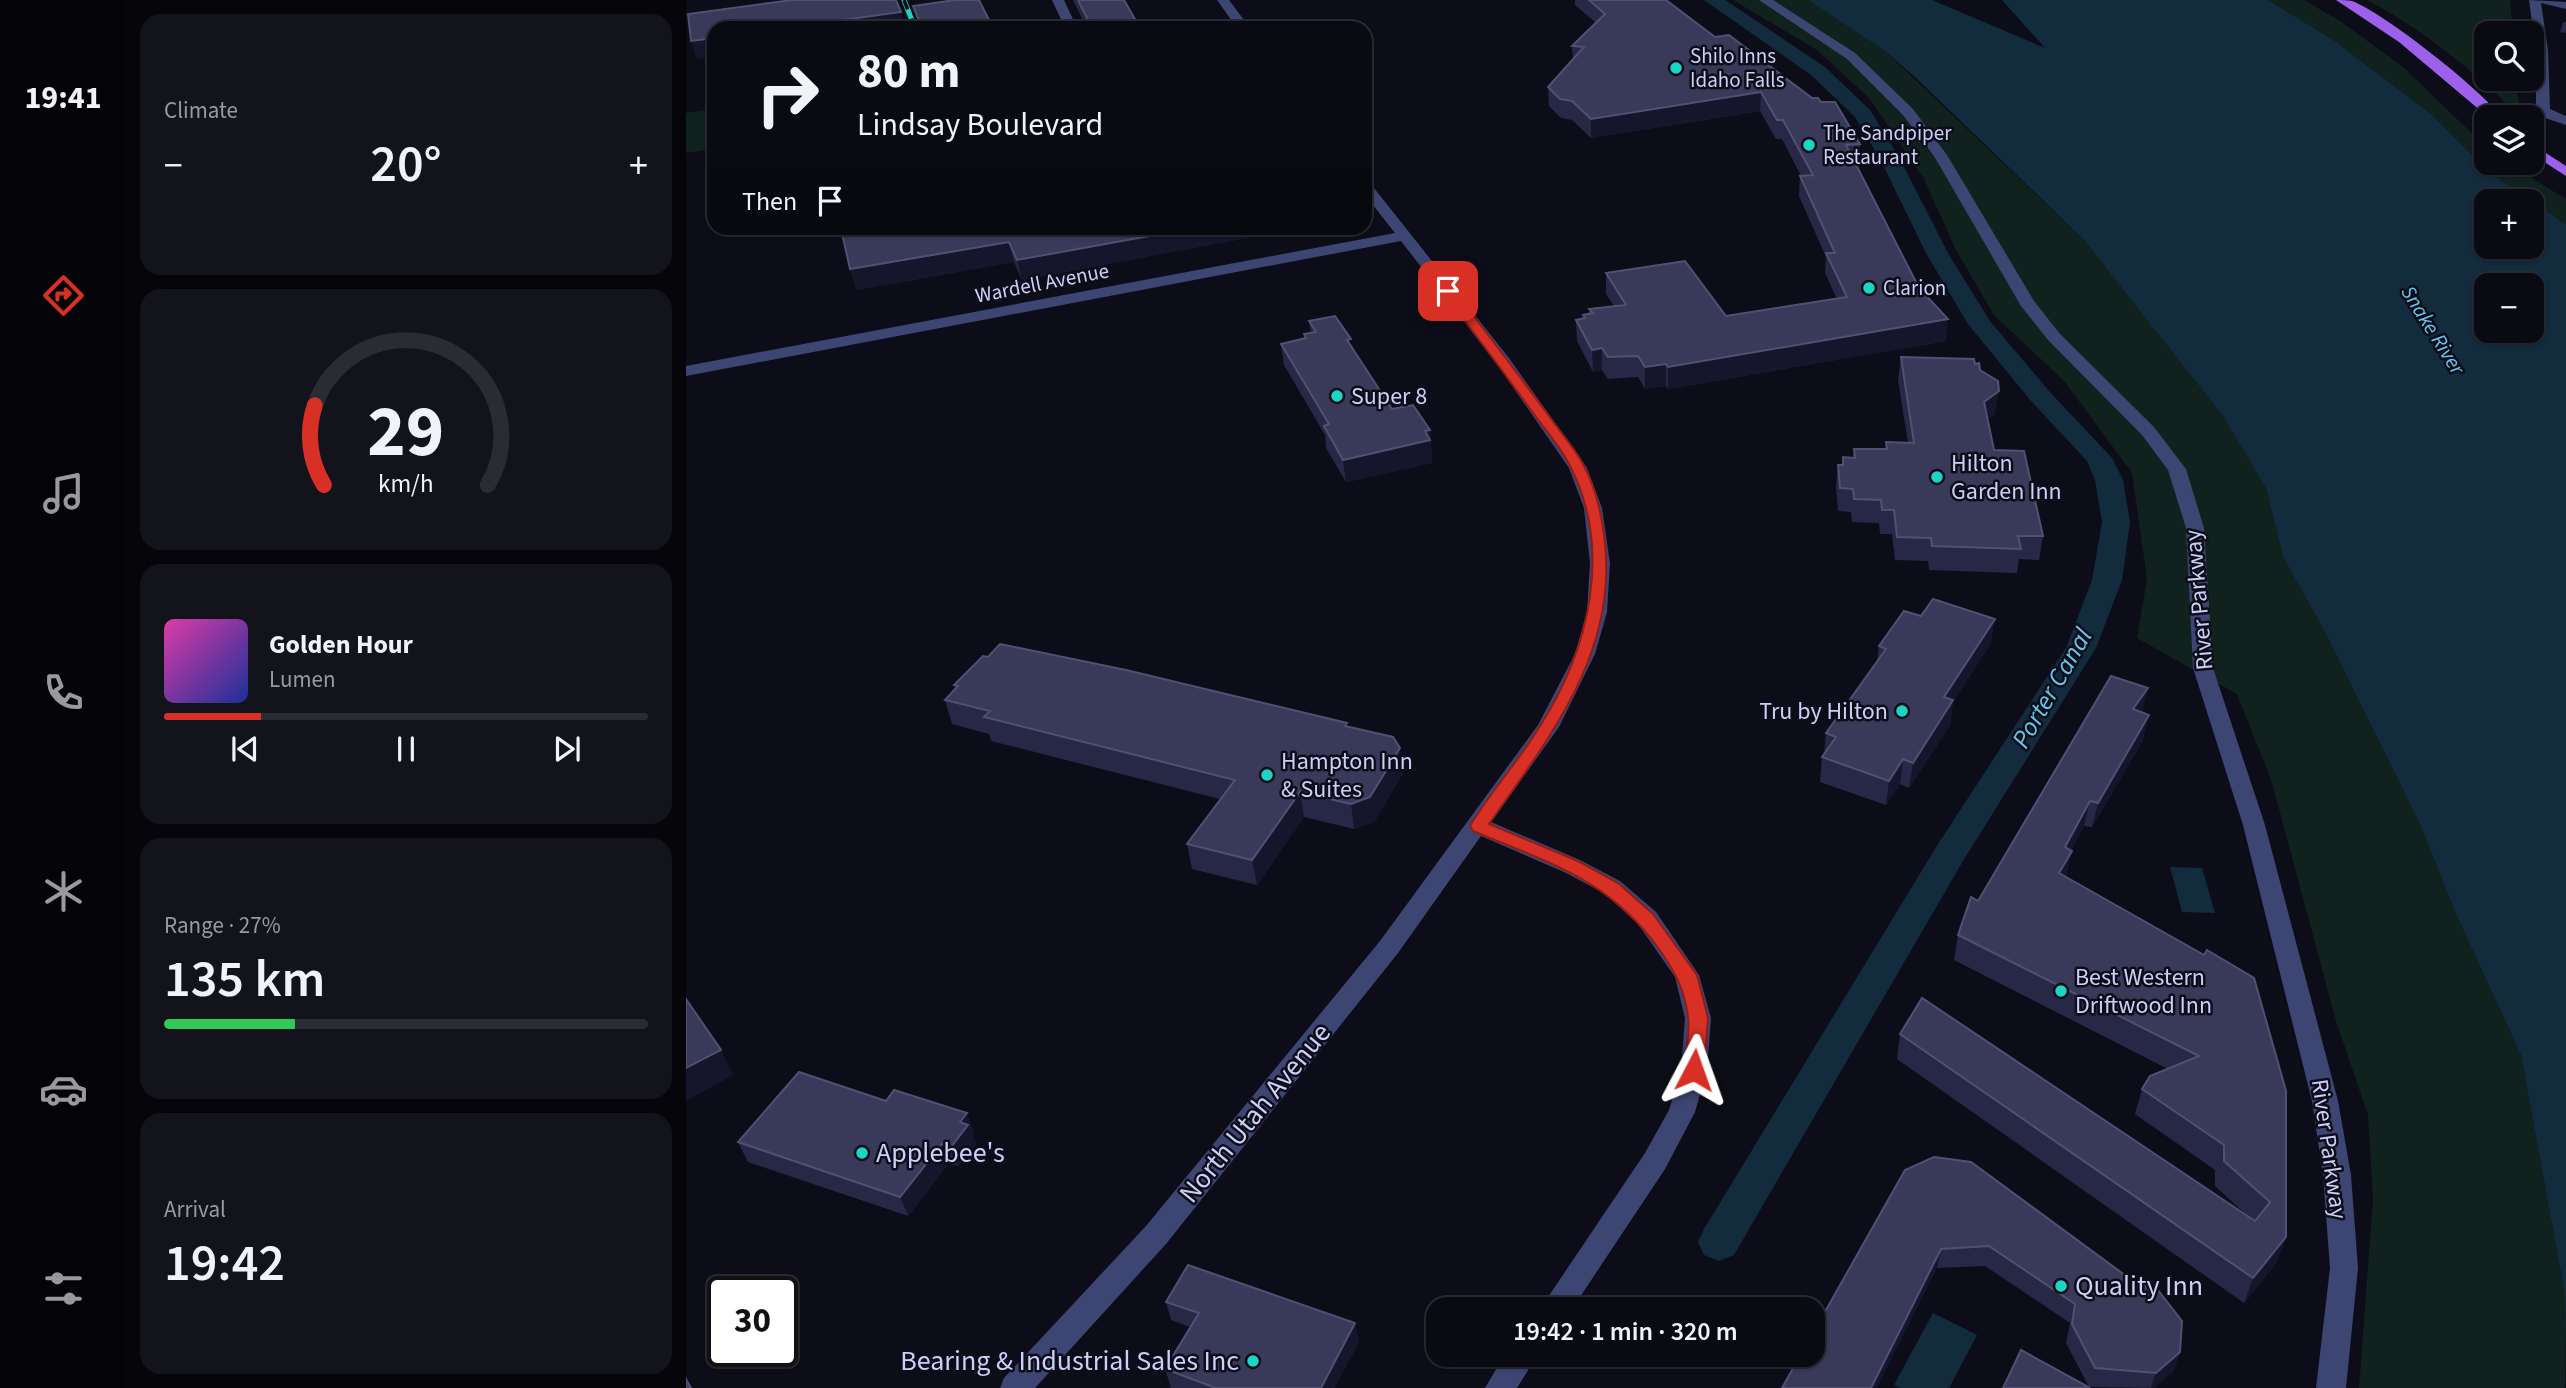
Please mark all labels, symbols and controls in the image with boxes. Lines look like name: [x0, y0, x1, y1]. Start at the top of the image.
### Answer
map controls: [2474, 21, 2544, 343]
button: search: [2474, 21, 2544, 91]
text: 80 m: [857, 37, 961, 107]
place label: Shilo Inns Idaho Falls: [1690, 41, 1785, 95]
icon: right: [742, 49, 833, 140]
marker: Shilo Inns Idaho Falls: [1668, 60, 1684, 76]
text: 19:41: [24, 75, 102, 121]
text: Climate: [164, 94, 238, 127]
text: Lindsay Boulevard: [857, 102, 1103, 148]
button: layers: [2474, 105, 2544, 175]
place label: The Sandpiper Restaurant: [1823, 118, 1952, 172]
text: 20°: [370, 128, 442, 202]
marker: The Sandpiper Restaurant: [1801, 137, 1817, 153]
text: −: [164, 139, 183, 193]
text: +: [629, 139, 648, 193]
icon: arrive: [811, 182, 849, 220]
text: Then: [742, 183, 797, 220]
button: +: [2474, 189, 2544, 259]
street label: Wardell Avenue: [973, 255, 1111, 311]
pin: [1418, 261, 1478, 321]
icon: directions: [39, 271, 88, 320]
icon: arrive: [1429, 272, 1467, 310]
place label: Clarion: [1883, 273, 1946, 303]
button: −: [2474, 273, 2544, 343]
marker: Clarion: [1861, 280, 1877, 296]
water label: Snake River: [2394, 280, 2473, 381]
place label: Super 8: [1351, 379, 1427, 414]
text: 29: [368, 381, 444, 485]
marker: Super 8: [1329, 388, 1345, 404]
place label: Hilton Garden Inn: [1951, 446, 2062, 509]
text: km/h: [378, 466, 434, 502]
icon: music: [39, 469, 88, 518]
marker: Hilton Garden Inn: [1929, 469, 1945, 485]
street label: River Parkway: [2175, 528, 2223, 672]
water label: Porter Canal: [2003, 621, 2102, 755]
text: Golden Hour: [269, 626, 413, 663]
text: Lumen: [269, 663, 336, 696]
icon: phone: [39, 668, 88, 717]
place label: Tru by Hilton: [1759, 694, 1888, 729]
marker: Tru by Hilton: [1894, 703, 1910, 719]
icon: previous: [226, 730, 264, 768]
icon: pause: [387, 730, 425, 768]
icon: next: [548, 730, 586, 768]
place label: Hampton Inn & Suites: [1281, 744, 1413, 807]
marker: Hampton Inn & Suites: [1259, 767, 1275, 783]
icon: climate: [39, 867, 88, 916]
text: Range · 27%: [164, 909, 281, 942]
text: 135 km: [164, 943, 325, 1017]
place label: Best Western Driftwood Inn: [2075, 960, 2212, 1023]
marker: Best Western Driftwood Inn: [2053, 983, 2069, 999]
street label: North Utah Avenue: [1170, 1014, 1340, 1212]
position arrow: [1657, 1033, 1731, 1107]
icon: car: [39, 1065, 88, 1114]
street label: River Parkway: [2302, 1077, 2356, 1221]
place label: Applebee's: [876, 1133, 1005, 1173]
marker: Applebee's: [854, 1145, 870, 1161]
text: Arrival: [164, 1193, 226, 1226]
text: 19:42: [164, 1227, 285, 1301]
icon: filters: [39, 1264, 88, 1313]
place label: Quality Inn: [2075, 1266, 2203, 1306]
speed limit sign: 30: [707, 1276, 798, 1367]
marker: Quality Inn: [2053, 1278, 2069, 1294]
text: 19:42 · 1 min · 320 m: [1513, 1313, 1738, 1350]
place label: Bearing & Industrial Sales Inc: [900, 1341, 1239, 1381]
marker: Bearing & Industrial Sales Inc: [1245, 1353, 1261, 1369]

